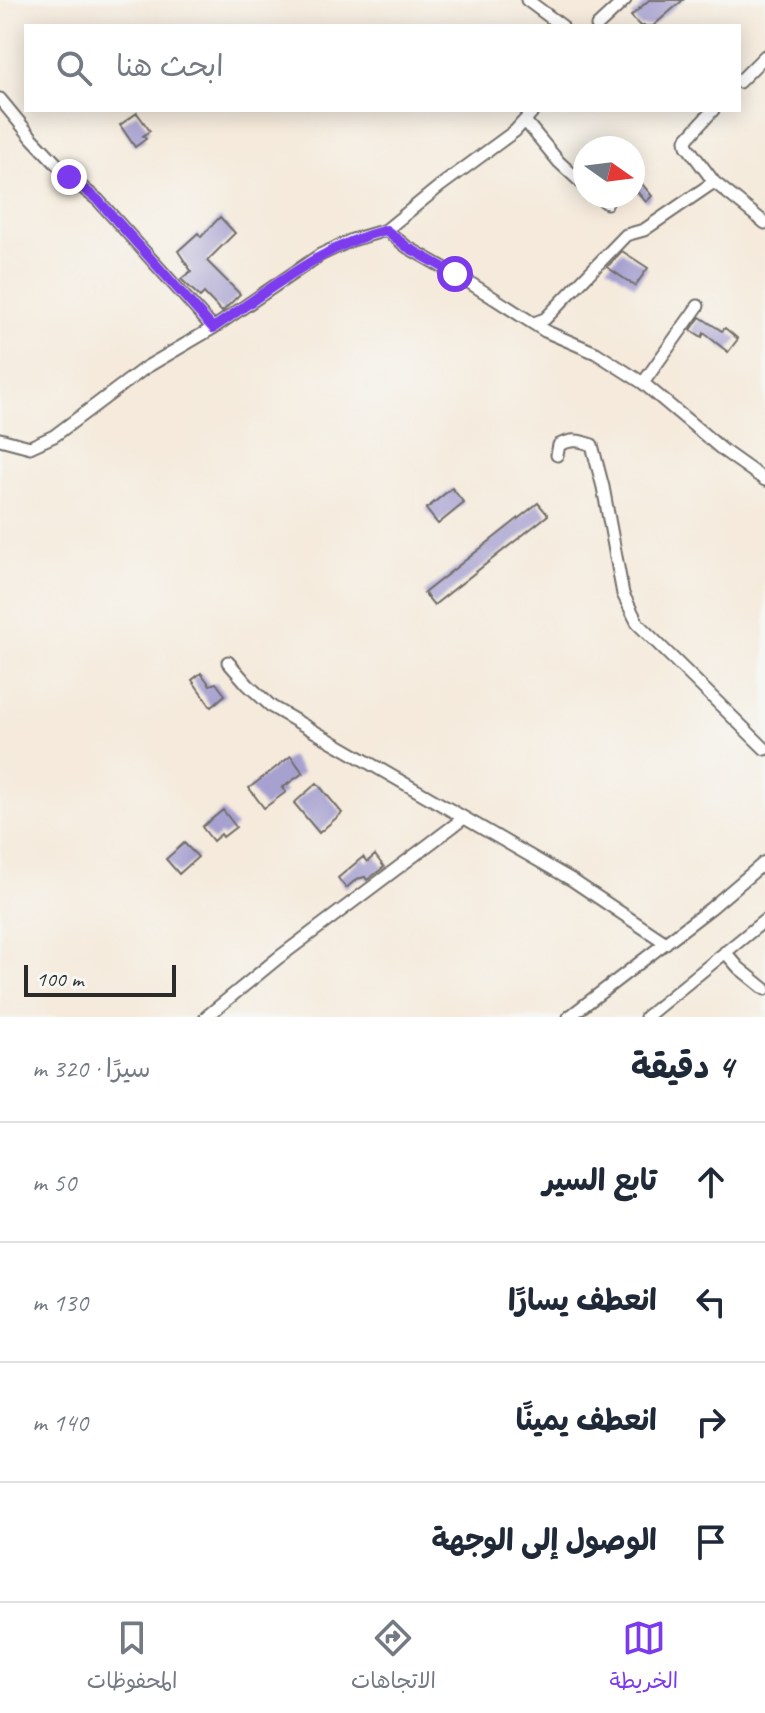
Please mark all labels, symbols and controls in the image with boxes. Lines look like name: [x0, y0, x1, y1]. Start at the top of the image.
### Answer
search box: [24, 24, 741, 112]
icon: search: [52, 46, 96, 90]
text: ابحث هنا: [116, 47, 224, 85]
north arrow: [573, 136, 645, 208]
route end: [51, 159, 87, 195]
route start: [437, 256, 473, 292]
scale bar: [24, 961, 176, 997]
text: 100 m: [36, 965, 83, 993]
text: 4 دقيقة: [631, 1045, 733, 1088]
text: سيرًا · 320 m: [32, 1052, 151, 1085]
icon: ahead: [689, 1160, 733, 1204]
text: تابع السير: [543, 1161, 657, 1199]
text: 50 m: [32, 1166, 76, 1199]
icon: left: [689, 1280, 733, 1324]
text: انعطف يسارًا: [508, 1281, 657, 1319]
text: 130 m: [32, 1286, 88, 1319]
icon: right: [689, 1400, 733, 1444]
text: انعطف يمينًا: [516, 1401, 657, 1439]
text: 140 m: [32, 1406, 88, 1439]
icon: arrive: [689, 1520, 733, 1564]
text: الوصول إلى الوجهة: [432, 1521, 657, 1559]
tab: المحفوظات: [87, 1616, 177, 1700]
tab: الاتجاهات: [351, 1616, 436, 1700]
tab: الخريطة: [610, 1616, 678, 1700]

